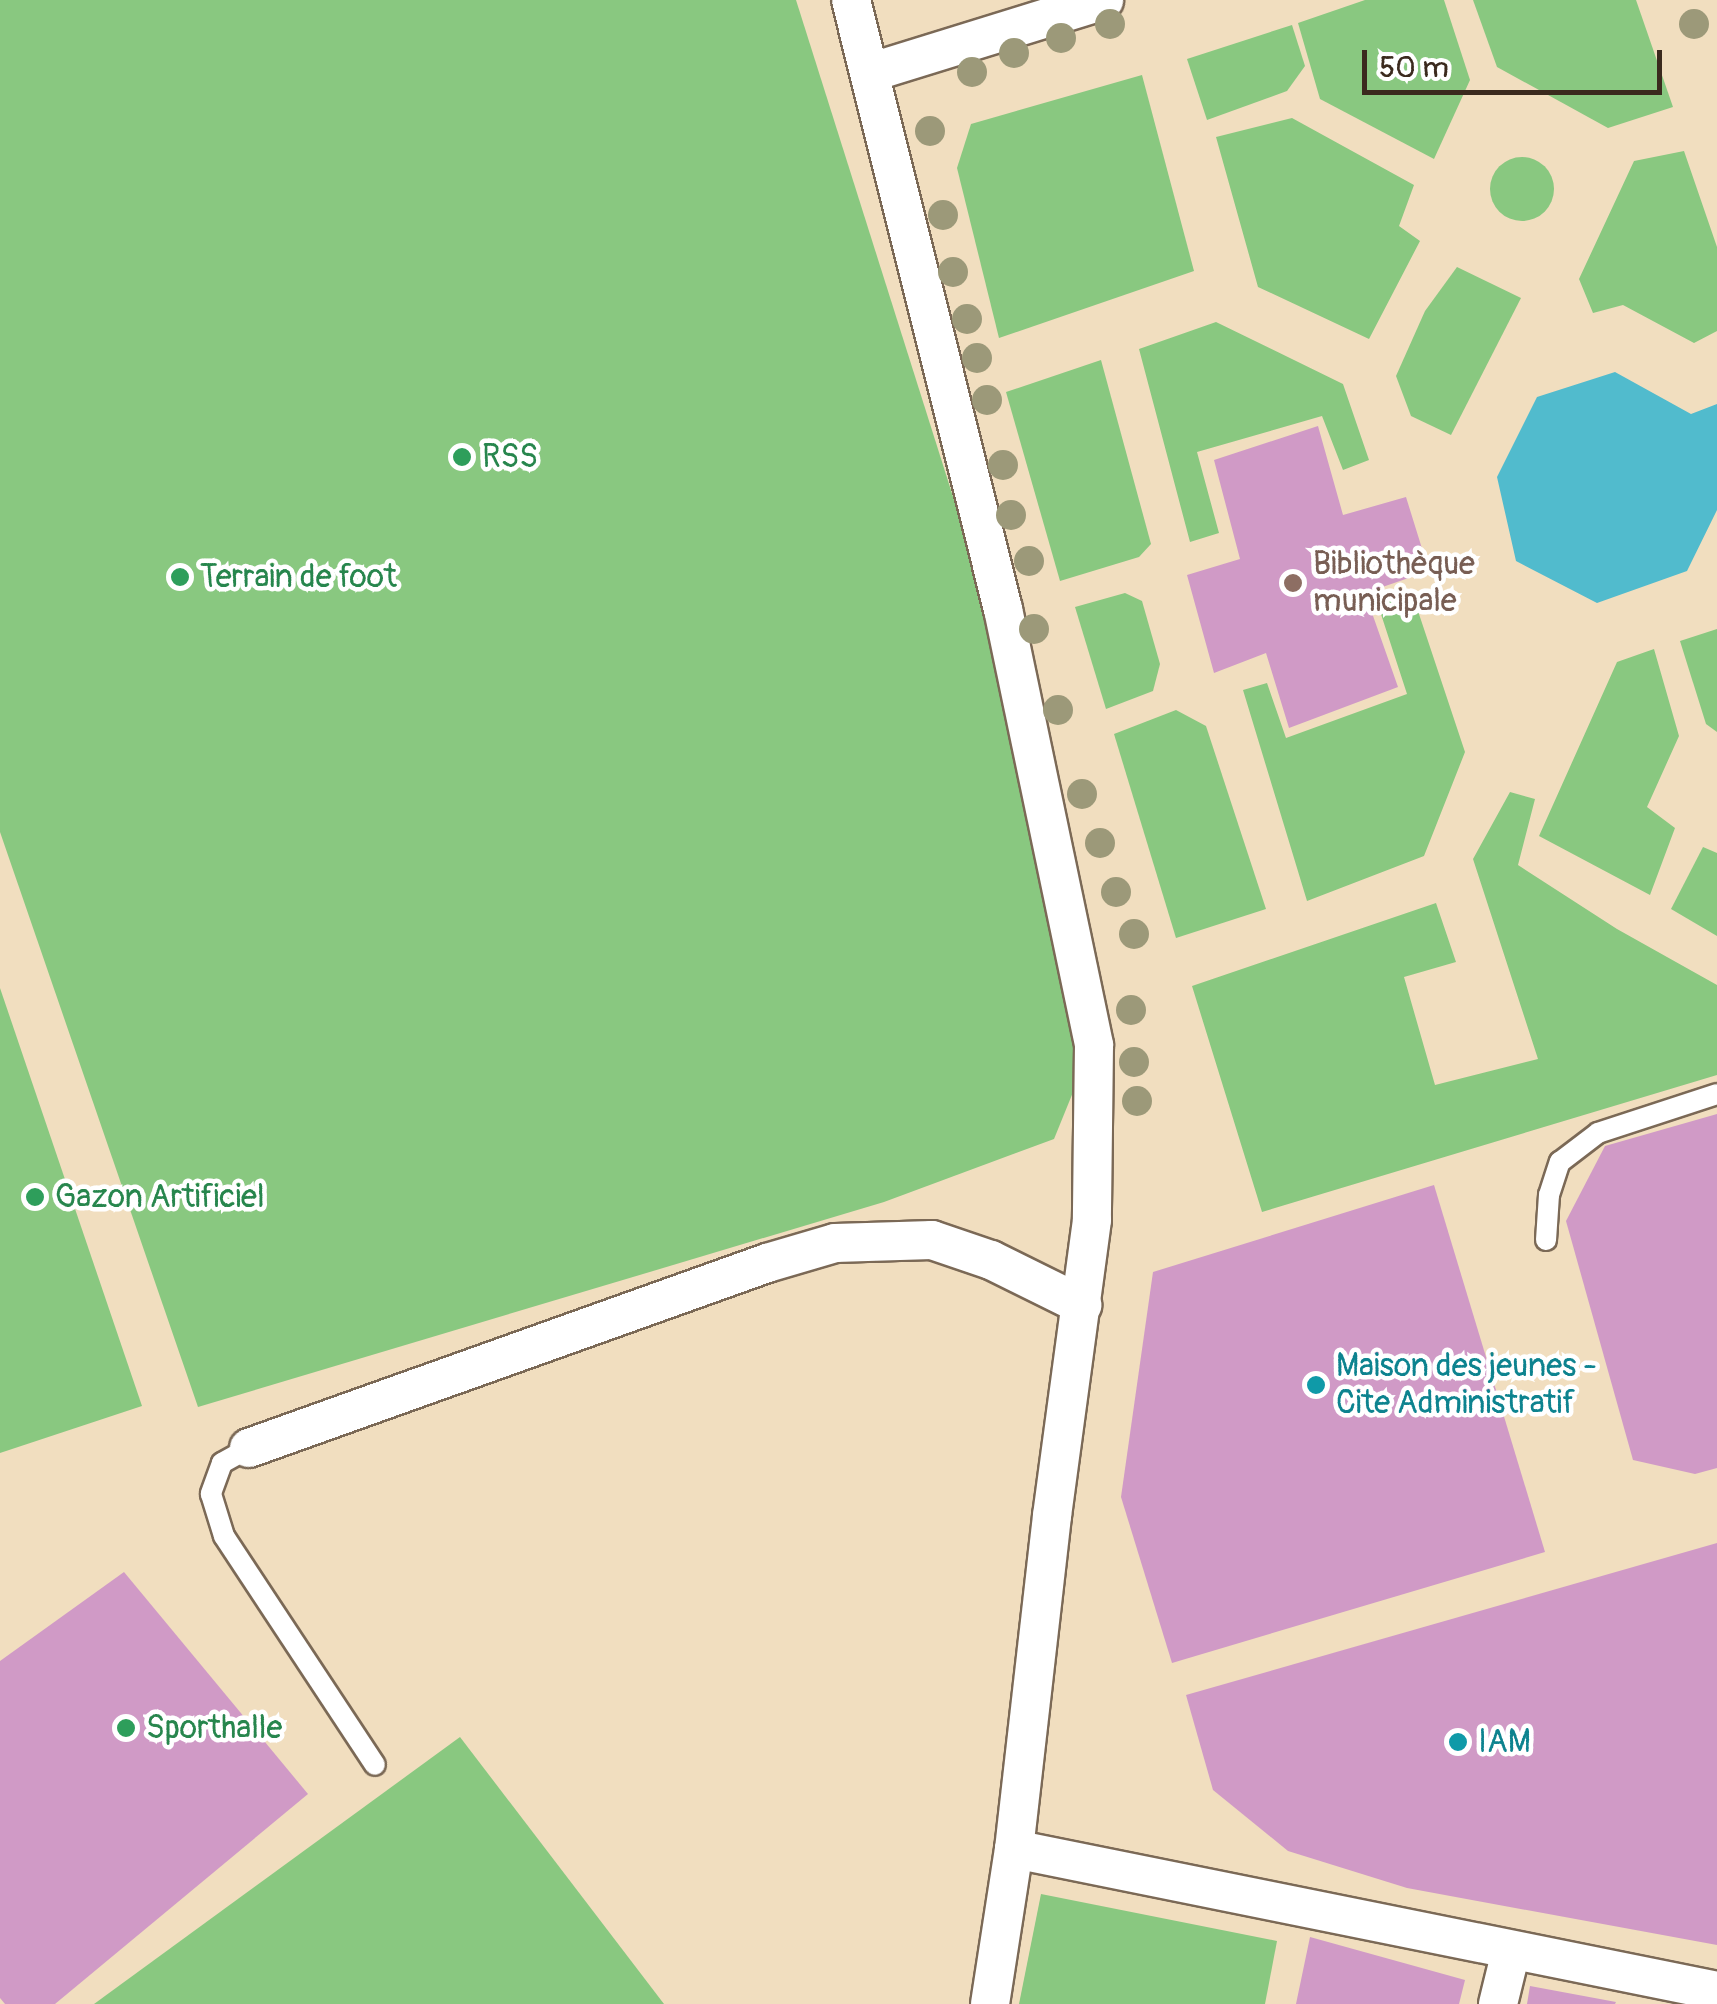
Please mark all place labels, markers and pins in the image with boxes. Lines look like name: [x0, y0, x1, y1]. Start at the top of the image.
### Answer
place label: RSS: [482, 438, 538, 476]
marker: RSS: [451, 446, 473, 468]
place label: Bibliothèque municipale: [1313, 546, 1475, 621]
place label: Terrain de foot: [200, 558, 397, 596]
marker: Terrain de foot: [169, 566, 191, 588]
marker: Bibliothèque municipale: [1282, 572, 1304, 594]
place label: Gazon Artificiel: [55, 1178, 265, 1216]
marker: Gazon Artificiel: [24, 1186, 46, 1208]
place label: Maison des jeunes - Cite Administratif: [1336, 1348, 1597, 1423]
marker: Maison des jeunes - Cite Administratif: [1305, 1374, 1327, 1396]
place label: Sporthalle: [146, 1709, 282, 1747]
marker: Sporthalle: [115, 1717, 137, 1739]
place label: IAM: [1478, 1723, 1531, 1761]
marker: IAM: [1447, 1731, 1469, 1753]

